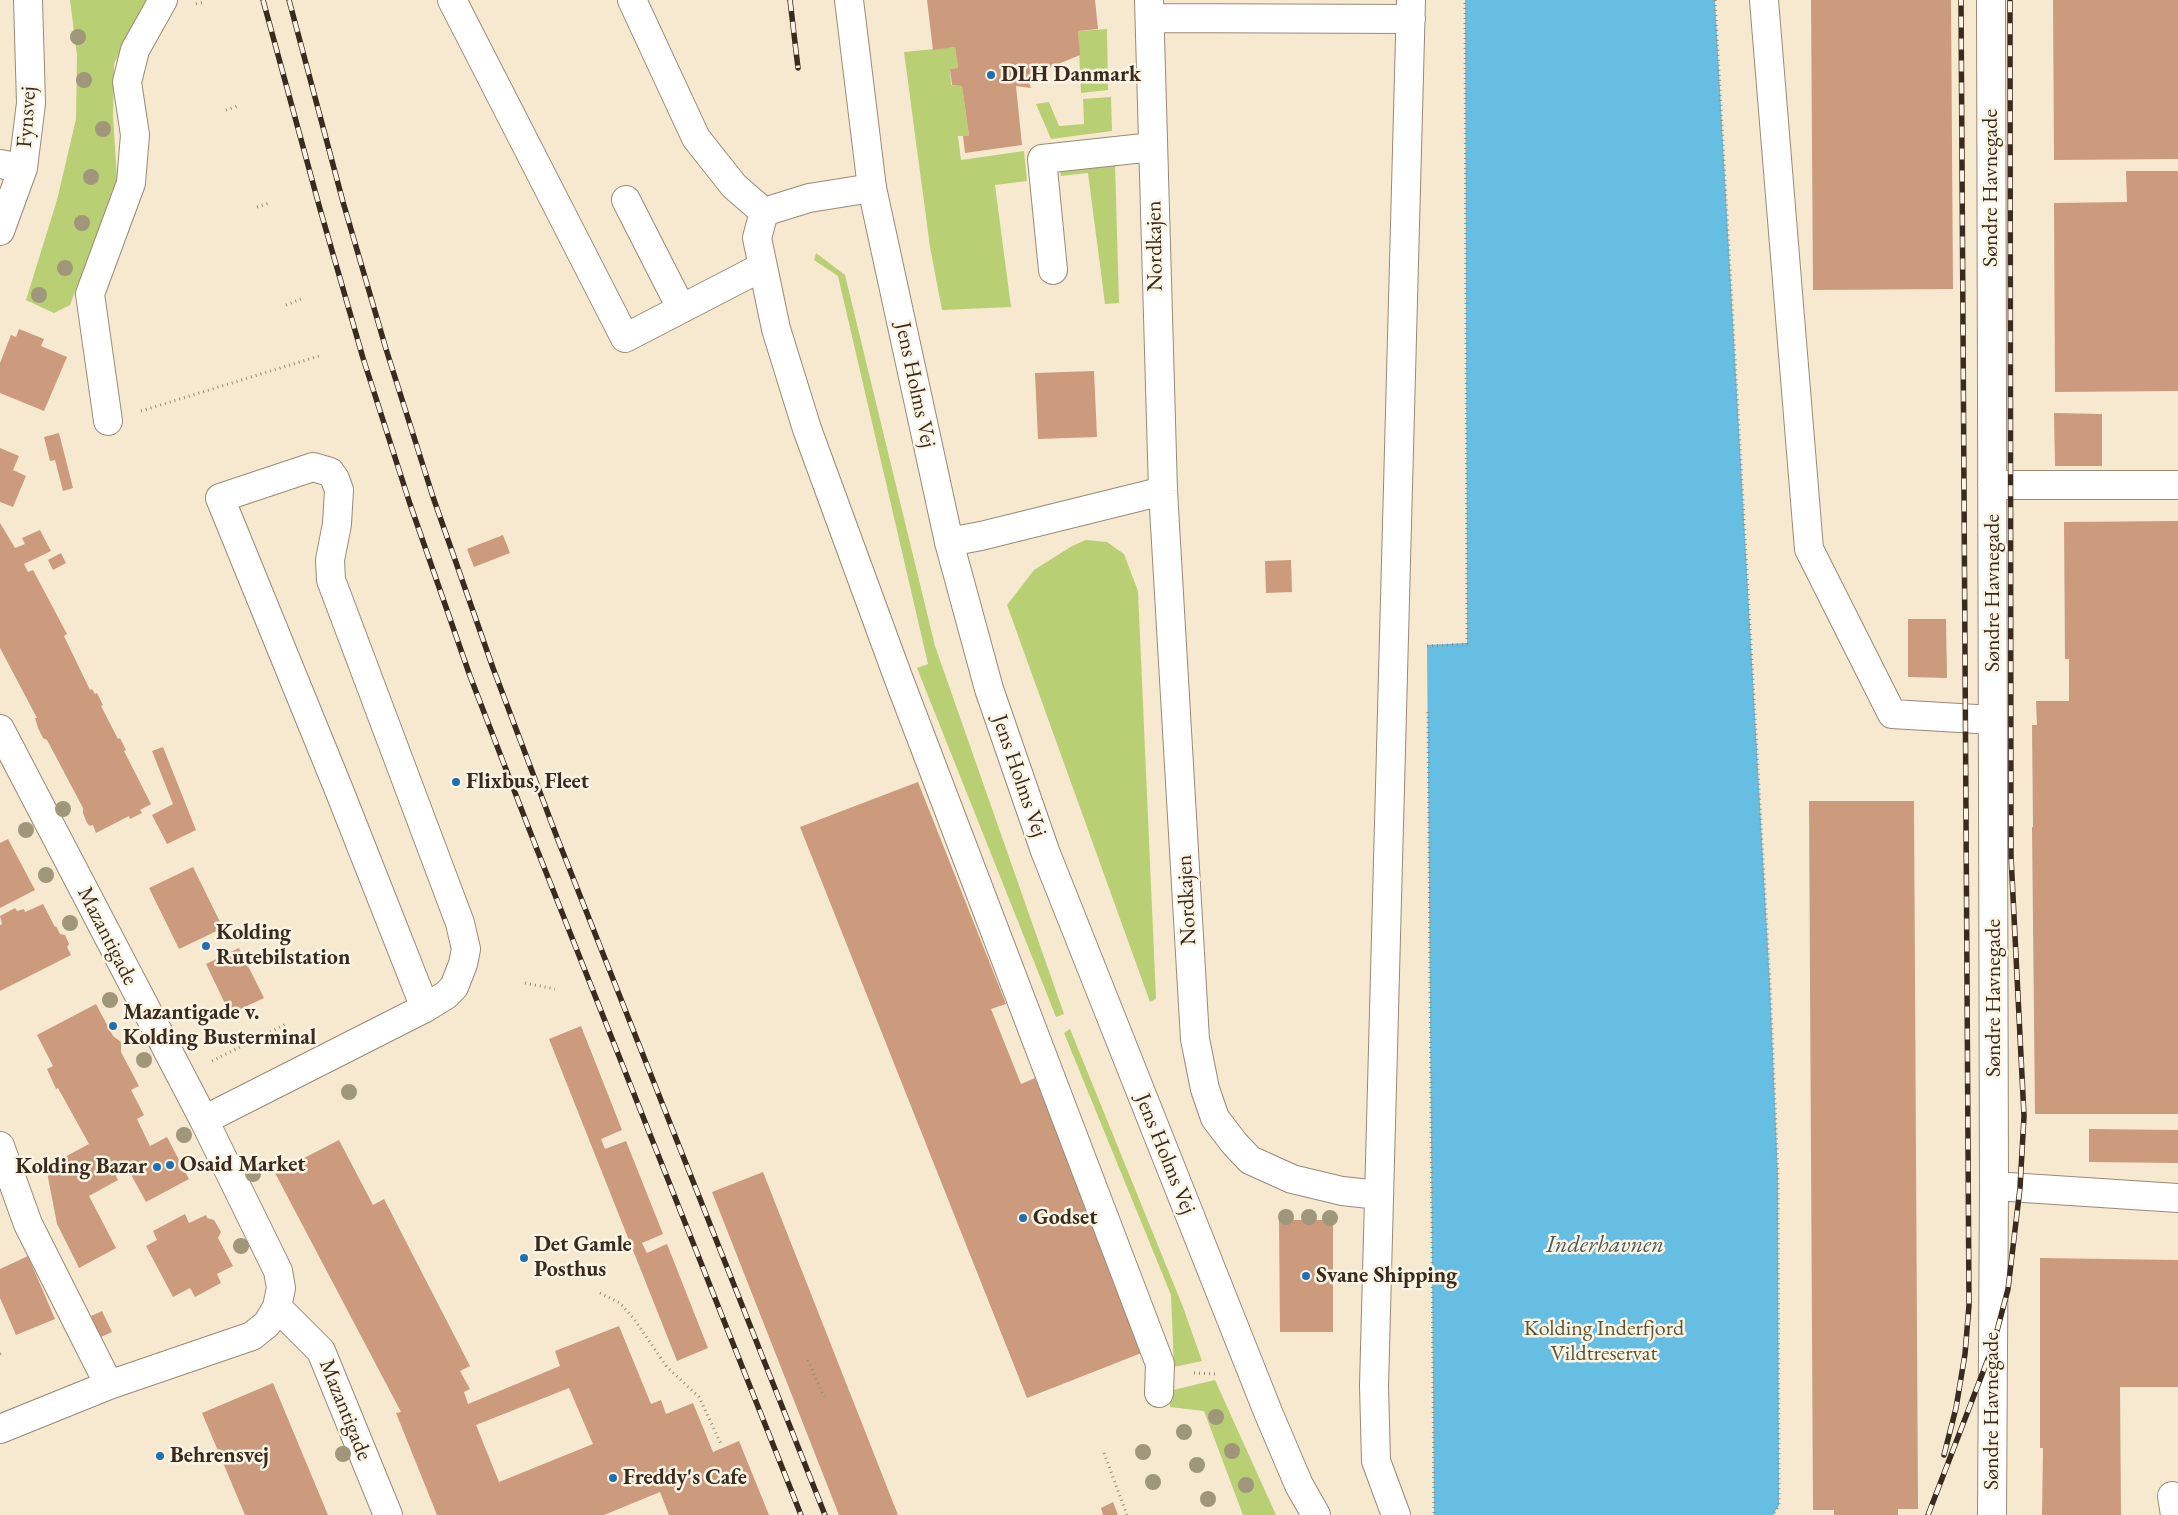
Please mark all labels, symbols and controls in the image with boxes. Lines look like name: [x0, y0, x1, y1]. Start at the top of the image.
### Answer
place label: DLH Danmark: [1001, 62, 1141, 88]
marker: DLH Danmark: [985, 69, 997, 81]
street label: Fynsvej: [12, 85, 42, 149]
street label: Søndre Havnegade: [1978, 109, 2004, 267]
street label: Nordkajen: [1141, 200, 1169, 292]
street label: Jens Holms Vej: [889, 320, 941, 450]
street label: Søndre Havnegade: [1980, 514, 2006, 672]
street label: Jens Holms Vej: [986, 711, 1052, 841]
place label: Flixbus, Fleet: [466, 769, 589, 795]
marker: Flixbus, Fleet: [450, 776, 462, 788]
street label: Nordkajen: [1171, 854, 1203, 946]
street label: Mazantigade: [71, 882, 143, 990]
street label: Søndre Havnegade: [1981, 919, 2007, 1077]
place label: Kolding Rutebilstation: [216, 920, 350, 971]
marker: Kolding Rutebilstation: [200, 940, 212, 952]
place label: Mazantigade v. Kolding Busterminal: [123, 1000, 316, 1052]
marker: Mazantigade v. Kolding Busterminal: [107, 1020, 119, 1032]
street label: Jens Holms Vej: [1129, 1090, 1201, 1218]
place label: Osaid Market: [180, 1152, 306, 1178]
place label: Kolding Bazar: [15, 1154, 147, 1180]
marker: Osaid Market: [164, 1159, 176, 1171]
marker: Kolding Bazar: [151, 1161, 163, 1173]
place label: Godset: [1033, 1205, 1097, 1231]
marker: Godset: [1017, 1212, 1029, 1224]
water label: Inderhavnen: [1546, 1231, 1664, 1259]
place label: Det Gamle Posthus: [534, 1232, 632, 1284]
marker: Det Gamle Posthus: [518, 1252, 530, 1264]
place label: Svane Shipping: [1316, 1263, 1457, 1289]
marker: Svane Shipping: [1300, 1270, 1312, 1282]
park label: Kolding Inderfjord Vildtreservat: [1524, 1316, 1684, 1368]
street label: Søndre Havnegade: [1979, 1332, 2005, 1490]
street label: Mazantigade: [313, 1356, 377, 1464]
place label: Behrensvej: [170, 1443, 269, 1469]
marker: Behrensvej: [154, 1450, 166, 1462]
place label: Freddy's Cafe: [623, 1465, 747, 1491]
marker: Freddy's Cafe: [607, 1472, 619, 1484]

